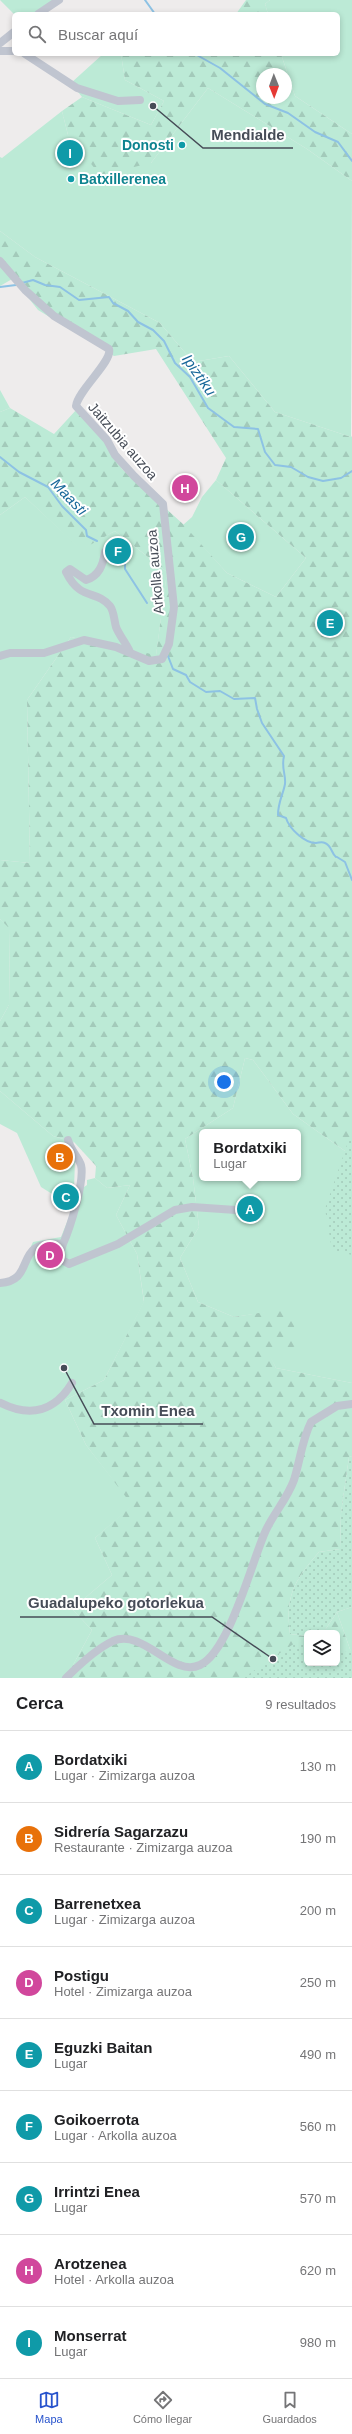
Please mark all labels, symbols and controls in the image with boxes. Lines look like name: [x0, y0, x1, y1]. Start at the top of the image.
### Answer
search box: [12, 12, 340, 56]
icon: search: [26, 23, 48, 45]
text: Buscar aquí: [58, 26, 138, 43]
north arrow: [256, 68, 292, 104]
callout: Mendialde: [203, 121, 293, 148]
text: Mendialde: [211, 126, 285, 143]
place label: Donosti: [122, 137, 174, 153]
pin: I: [57, 138, 83, 168]
marker: Donosti: [177, 140, 187, 150]
place label: Batxillerenea: [79, 171, 166, 187]
marker: Batxillerenea: [66, 174, 76, 184]
water label: Ipiztiku: [179, 351, 220, 399]
street label: Jaitzubia auzoa: [85, 399, 161, 483]
pin: H: [172, 473, 198, 503]
water label: Maasti: [48, 475, 91, 519]
pin: G: [228, 522, 254, 552]
street label: Arkolla auzoa: [143, 529, 167, 615]
pin: F: [105, 536, 131, 566]
pin: E: [317, 608, 343, 638]
your location: [214, 1072, 234, 1092]
popup: [199, 1129, 301, 1181]
text: Bordatxiki: [213, 1139, 287, 1156]
pin: B: [47, 1142, 73, 1172]
text: Lugar: [213, 1156, 247, 1171]
pin: C: [53, 1182, 79, 1212]
pin: A: [237, 1194, 263, 1224]
pin: D: [37, 1240, 63, 1270]
callout: Txomin Enea: [94, 1397, 203, 1424]
text: Txomin Enea: [101, 1402, 195, 1419]
callout: Guadalupeko gotorlekua: [20, 1590, 212, 1617]
text: Guadalupeko gotorlekua: [28, 1594, 205, 1611]
map controls: [304, 1630, 340, 1666]
button: layers: [304, 1630, 340, 1666]
text: Cerca: [16, 1694, 63, 1713]
text: 9 resultados: [265, 1697, 336, 1712]
text: Bordatxiki: [54, 1751, 127, 1768]
text: A: [24, 1759, 34, 1774]
text: 130 m: [300, 1759, 336, 1774]
text: Lugar · Zimizarga auzoa: [54, 1768, 195, 1783]
text: Sidrería Sagarzazu: [54, 1823, 188, 1840]
text: B: [24, 1831, 34, 1846]
text: 190 m: [300, 1831, 336, 1846]
text: Restaurante · Zimizarga auzoa: [54, 1840, 232, 1855]
text: Barrenetxea: [54, 1895, 141, 1912]
text: C: [24, 1903, 34, 1918]
text: 200 m: [300, 1903, 336, 1918]
text: Lugar · Zimizarga auzoa: [54, 1912, 195, 1927]
text: Postigu: [54, 1967, 109, 1984]
text: D: [24, 1975, 34, 1990]
text: 250 m: [300, 1975, 336, 1990]
text: Hotel · Zimizarga auzoa: [54, 1984, 192, 1999]
text: Eguzki Baitan: [54, 2039, 152, 2056]
text: E: [25, 2047, 33, 2062]
text: 490 m: [300, 2047, 336, 2062]
text: Lugar: [54, 2056, 87, 2071]
text: Goikoerrota: [54, 2111, 139, 2128]
text: F: [25, 2119, 33, 2134]
text: 560 m: [300, 2119, 336, 2134]
text: Lugar · Arkolla auzoa: [54, 2128, 177, 2143]
text: Irrintzi Enea: [54, 2183, 140, 2200]
text: G: [24, 2191, 34, 2206]
text: 570 m: [300, 2191, 336, 2206]
text: Lugar: [54, 2200, 87, 2215]
text: Arotzenea: [54, 2255, 127, 2272]
text: H: [24, 2263, 34, 2278]
text: 620 m: [300, 2263, 336, 2278]
text: Hotel · Arkolla auzoa: [54, 2272, 174, 2287]
text: Monserrat: [54, 2327, 127, 2344]
text: I: [27, 2335, 31, 2350]
text: 980 m: [300, 2335, 336, 2350]
text: Lugar: [54, 2344, 87, 2359]
tab: Mapa: [35, 2389, 63, 2425]
tab: Cómo llegar: [133, 2389, 192, 2425]
tab: Guardados: [262, 2389, 317, 2425]

